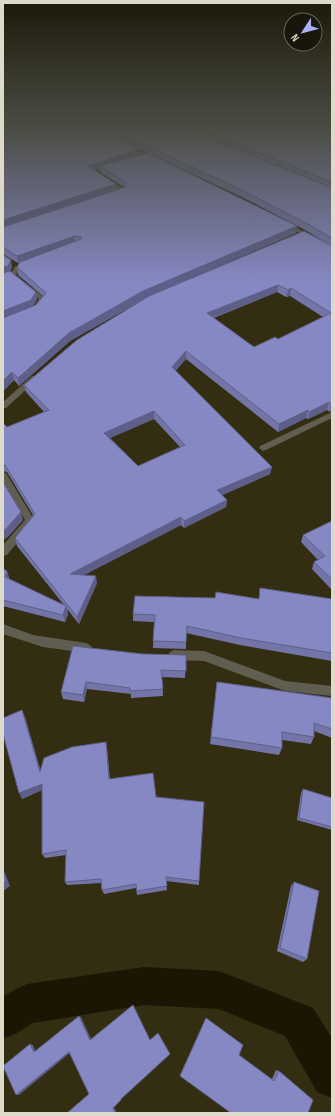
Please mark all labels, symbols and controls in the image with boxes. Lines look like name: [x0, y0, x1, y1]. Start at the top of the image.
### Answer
north arrow: [283, 12, 323, 52]
text: N: [288, 31, 302, 44]

